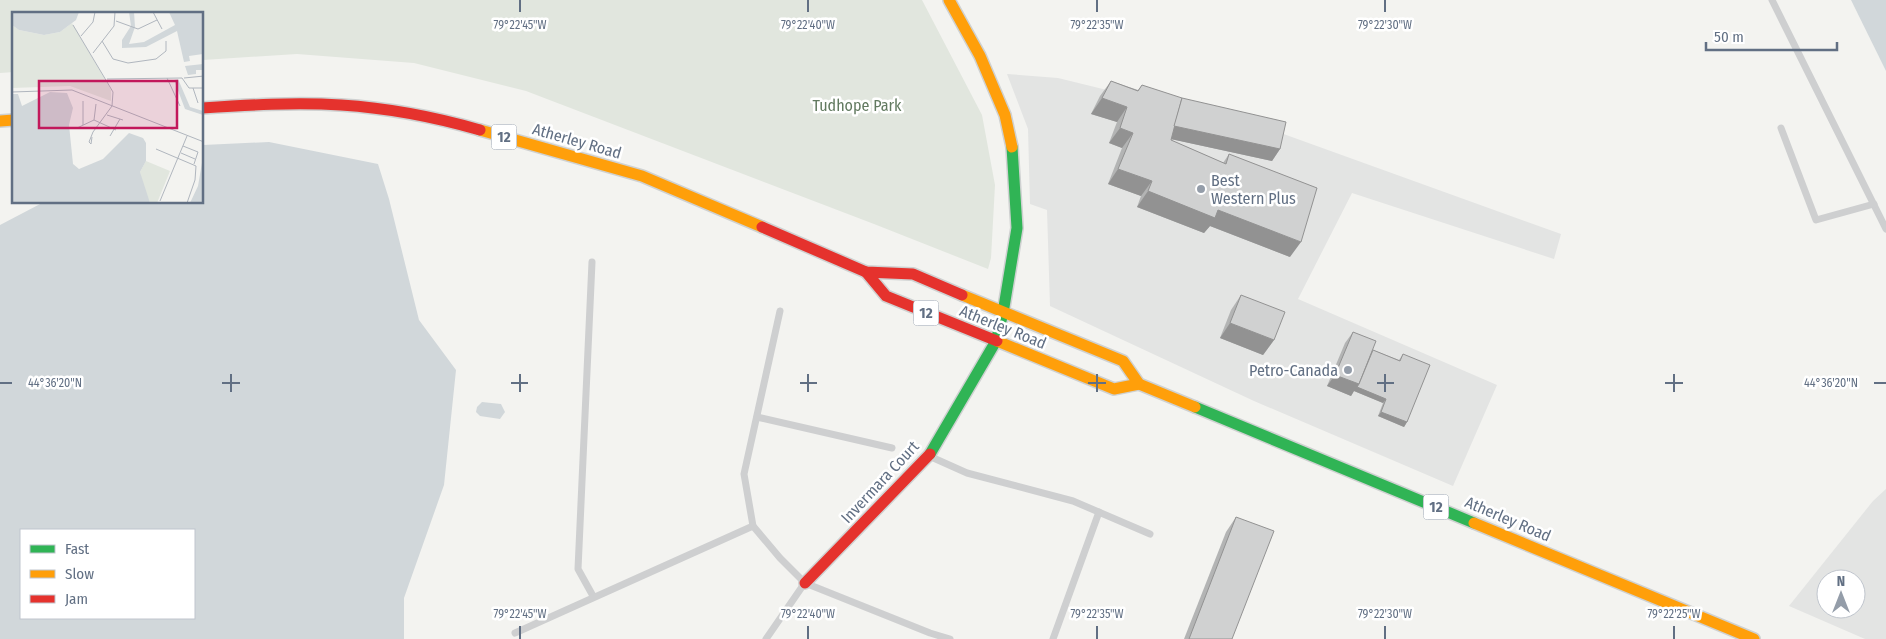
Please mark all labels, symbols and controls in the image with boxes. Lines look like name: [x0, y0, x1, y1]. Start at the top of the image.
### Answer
inset map: [12, 12, 204, 204]
text: 79°22'45"W: [493, 18, 547, 32]
text: 79°22'40"W: [781, 18, 835, 32]
text: 79°22'35"W: [1070, 18, 1124, 32]
text: 79°22'30"W: [1358, 18, 1412, 32]
scale bar: [1706, 20, 1837, 52]
text: 50 m: [1714, 28, 1744, 46]
park label: Tudhope Park: [812, 96, 902, 115]
street label: Atherley Road: [530, 119, 624, 163]
road number: 12: [492, 124, 516, 150]
place label: Best Western Plus: [1211, 171, 1296, 208]
marker: Best Western Plus: [1195, 183, 1207, 195]
road number: 12: [914, 300, 938, 326]
street label: Atherley Road: [957, 301, 1049, 353]
place label: Petro-Canada: [1249, 361, 1338, 380]
marker: Petro-Canada: [1342, 364, 1354, 376]
text: 44°36'20"N: [28, 376, 82, 390]
text: 44°36'20"N: [1804, 376, 1858, 390]
street label: Invermara Court: [837, 436, 923, 527]
street label: Atherley Road: [1462, 492, 1554, 546]
road number: 12: [1424, 494, 1448, 520]
legend: [20, 529, 195, 619]
text: Fast: [65, 540, 89, 558]
text: Slow: [65, 565, 94, 583]
north arrow: [1816, 569, 1866, 619]
text: N: [1837, 573, 1845, 590]
text: Jam: [65, 590, 88, 608]
text: 79°22'45"W: [493, 607, 547, 621]
text: 79°22'40"W: [781, 607, 835, 621]
text: 79°22'35"W: [1070, 607, 1124, 621]
text: 79°22'30"W: [1358, 607, 1412, 621]
text: 79°22'25"W: [1647, 607, 1701, 621]

